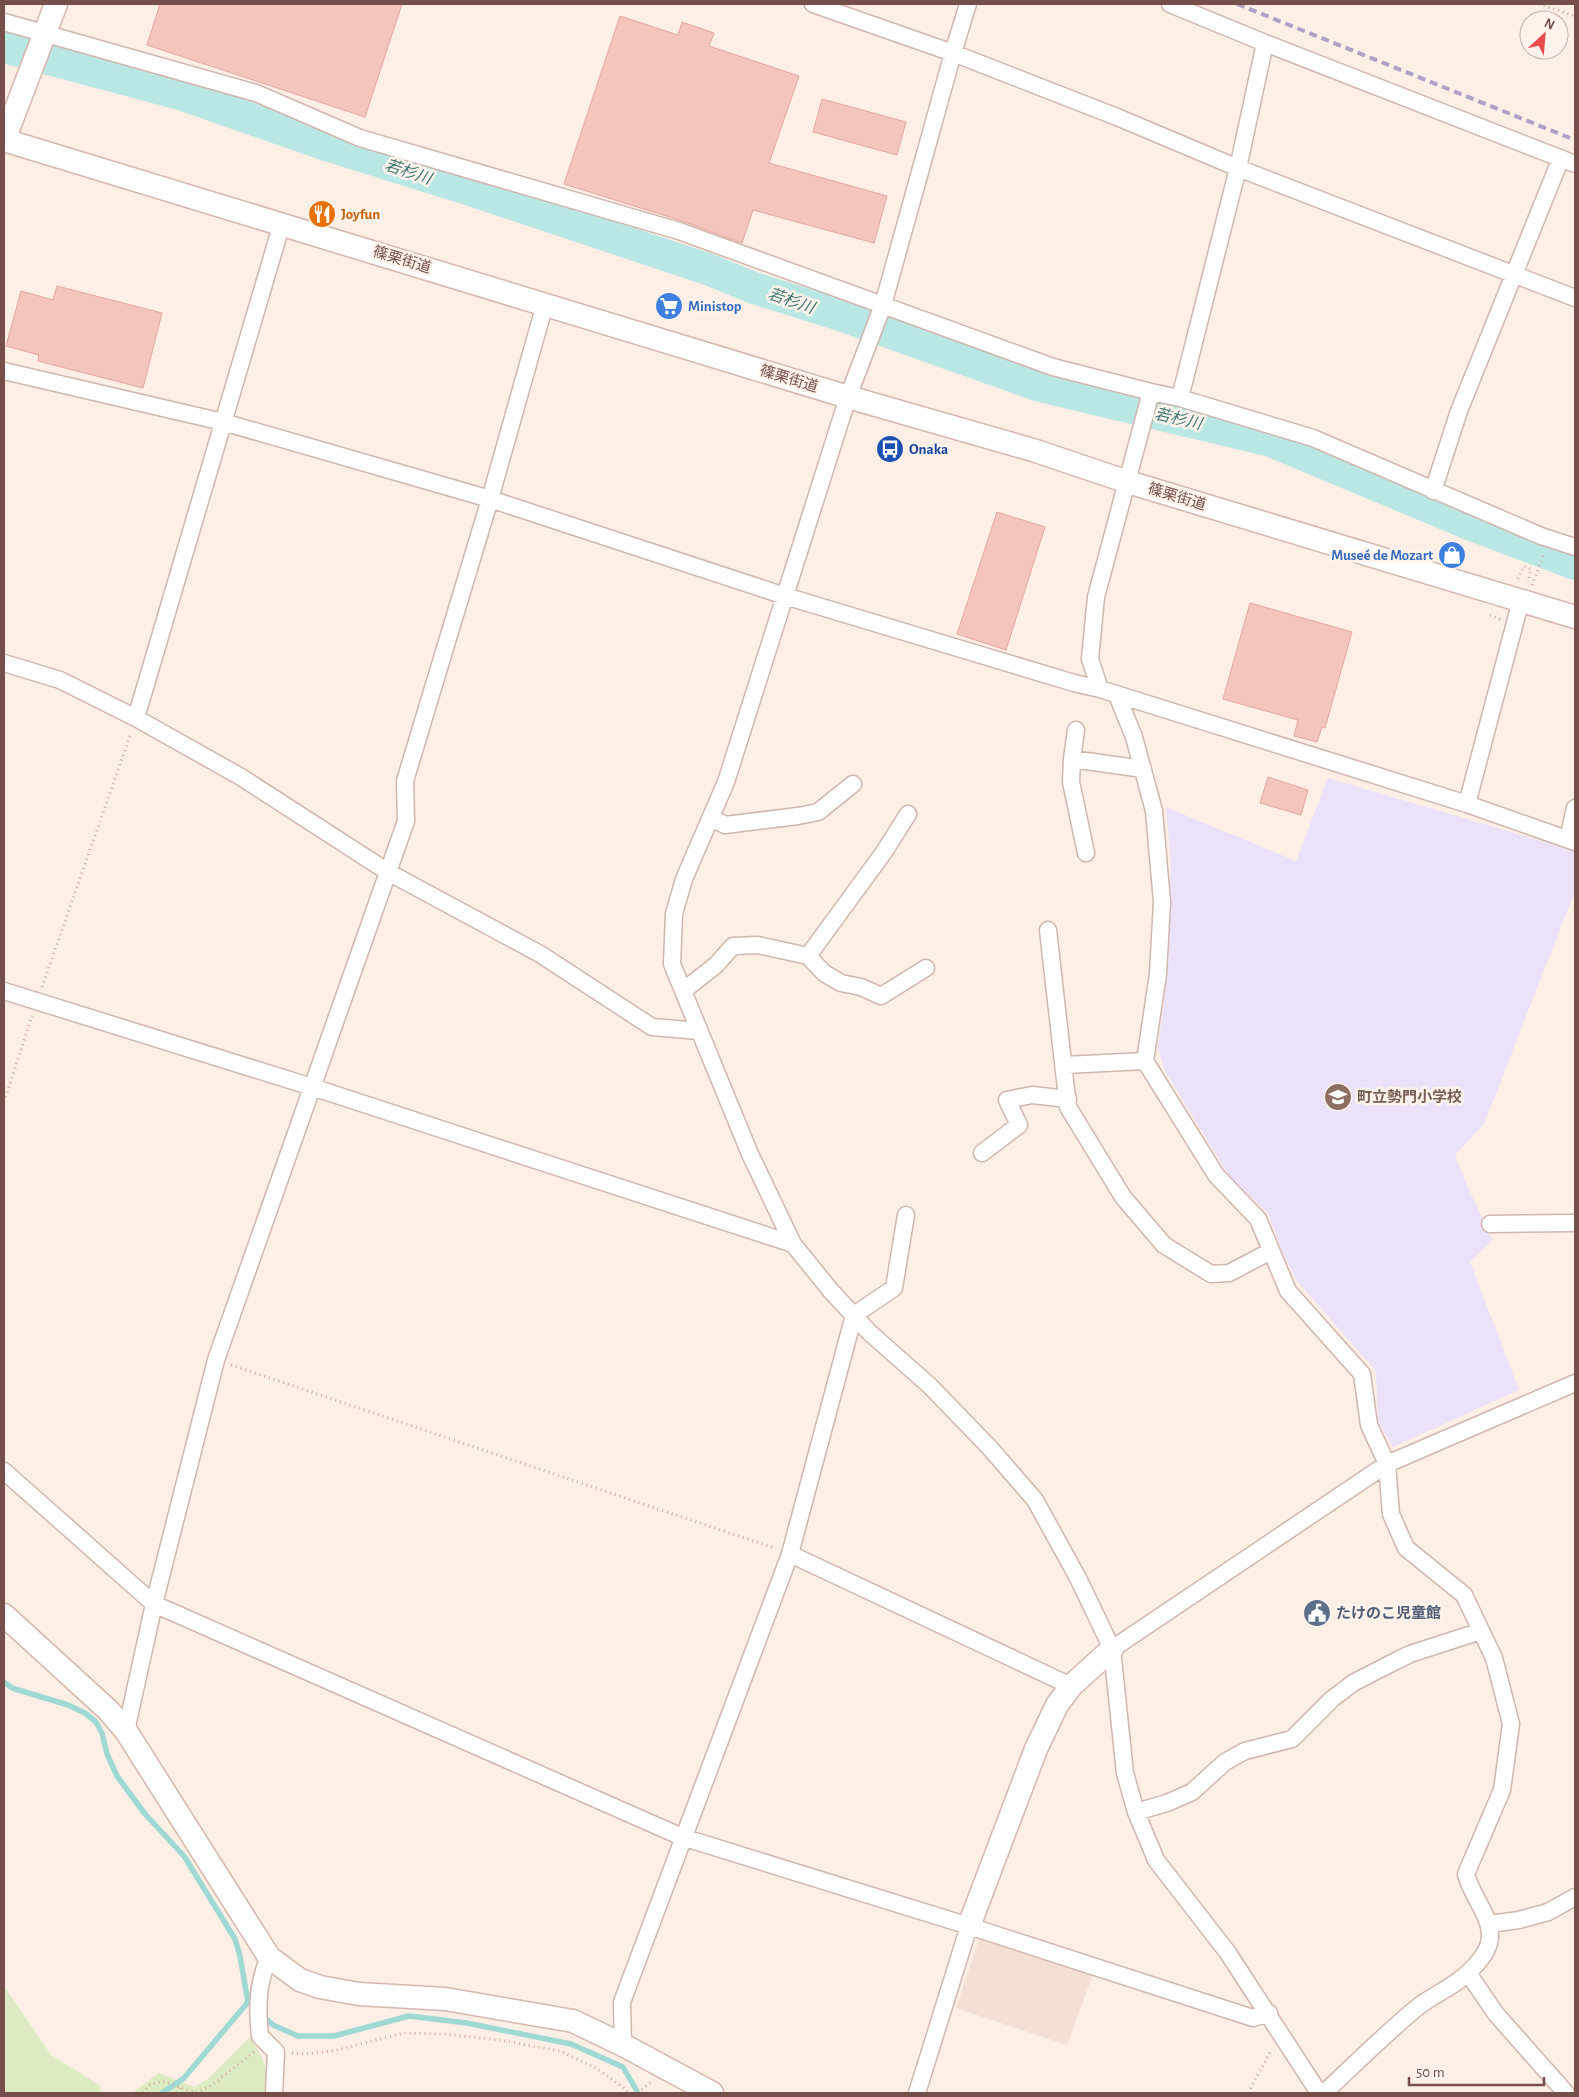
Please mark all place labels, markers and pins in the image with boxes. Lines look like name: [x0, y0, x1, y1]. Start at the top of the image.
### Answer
restaurant icon: Joyfun: [307, 199, 337, 229]
place label: Joyfun: [341, 207, 380, 222]
supermarket icon: Ministop: [654, 291, 684, 321]
place label: Ministop: [688, 299, 742, 314]
bus stop icon: Onaka: [875, 434, 905, 464]
place label: Onaka: [909, 442, 948, 457]
shop icon: Museé de Mozart: [1437, 540, 1467, 570]
place label: Museé de Mozart: [1331, 548, 1433, 563]
school or university icon: 町立勢門小学校: [1323, 1082, 1353, 1112]
place label: 町立勢門小学校: [1357, 1089, 1462, 1105]
public building icon: たけのこ児童館: [1302, 1598, 1332, 1628]
place label: たけのこ児童館: [1336, 1605, 1441, 1621]

